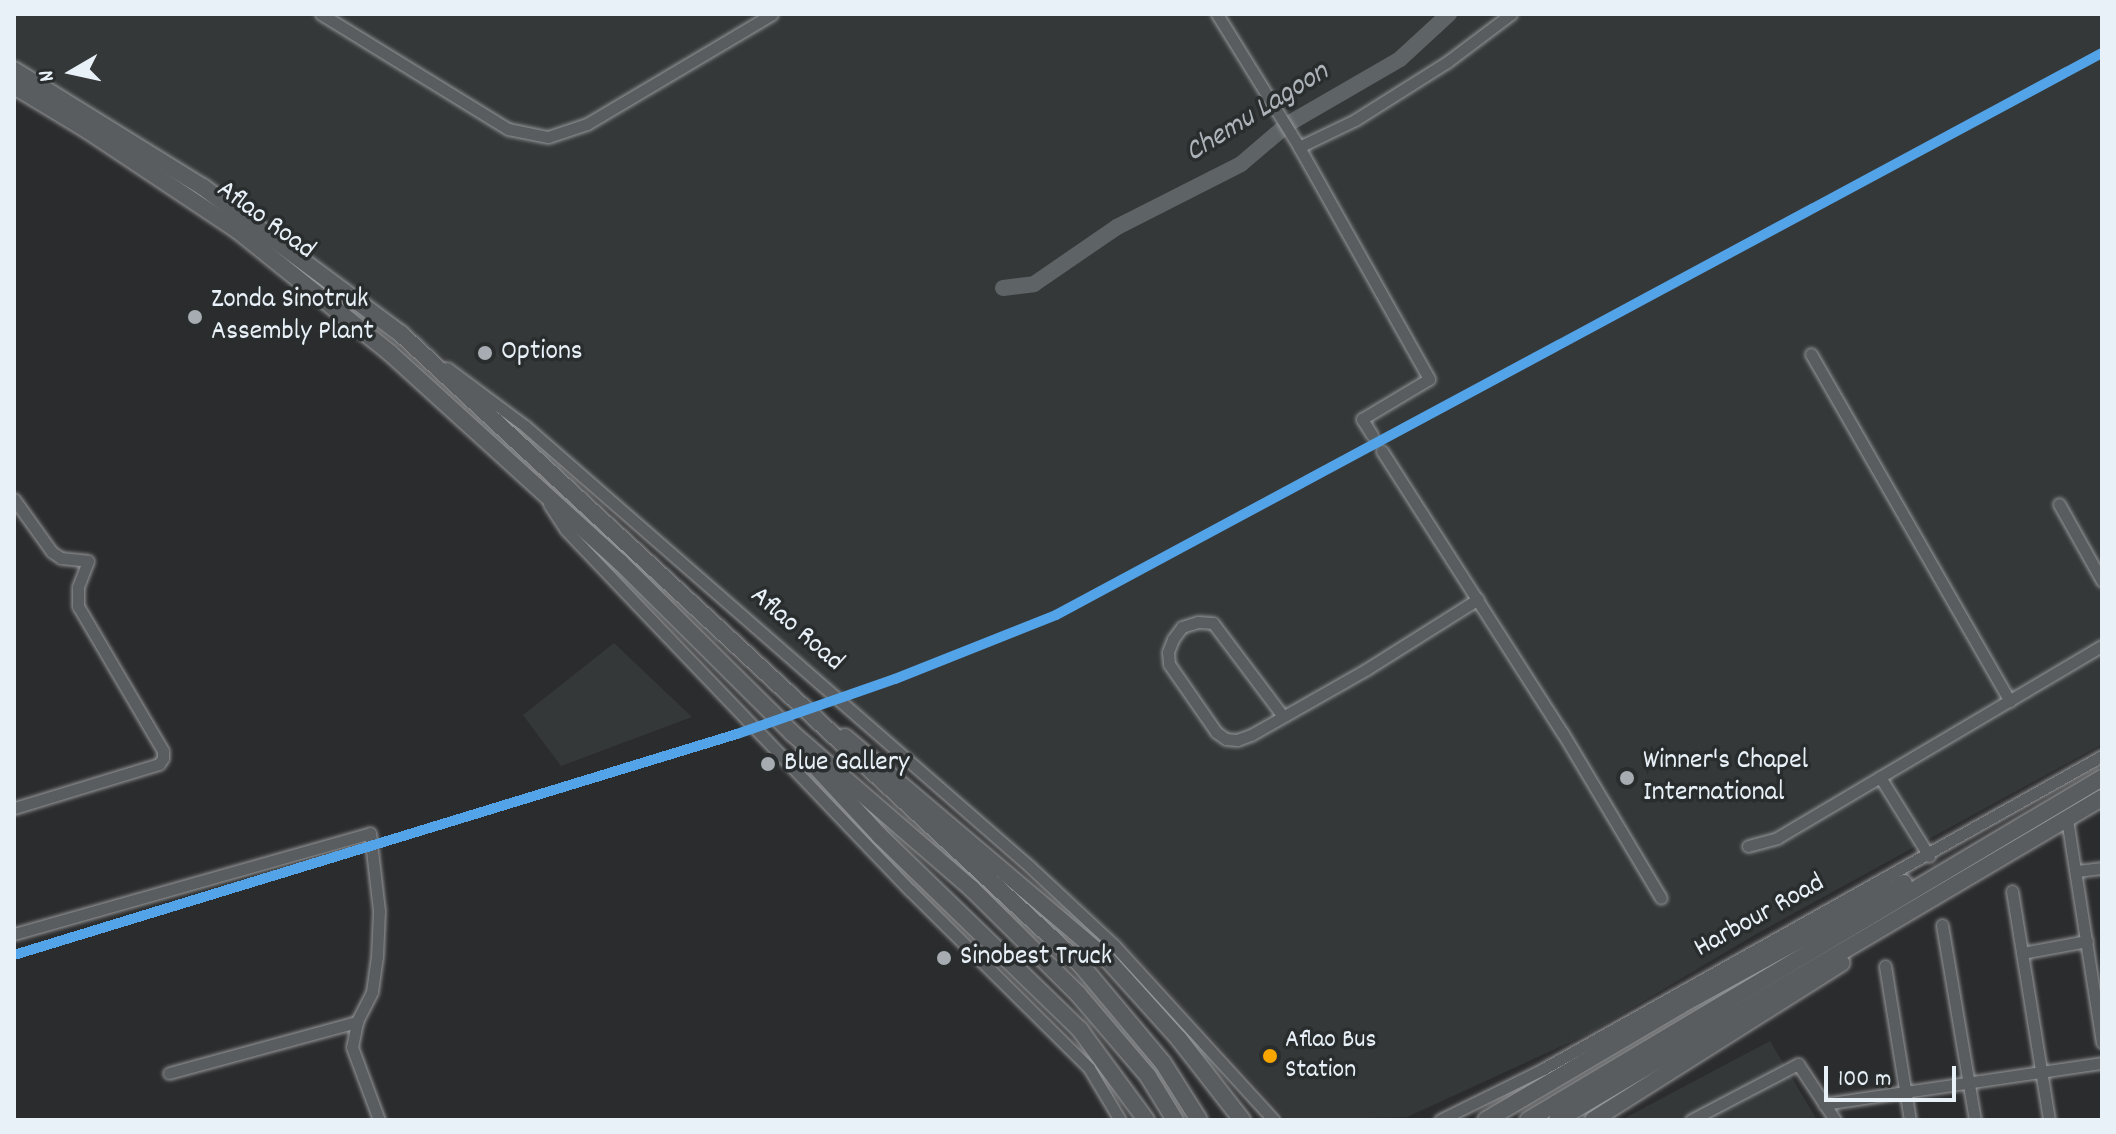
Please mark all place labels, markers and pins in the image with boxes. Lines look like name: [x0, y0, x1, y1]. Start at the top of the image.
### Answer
place label: Zonda Sinotruk Assembly Plant: [211, 284, 374, 350]
marker: Zonda Sinotruk Assembly Plant: [186, 308, 204, 326]
place label: Options: [501, 336, 583, 370]
marker: Options: [476, 344, 494, 362]
place label: Winner's Chapel International: [1643, 745, 1808, 811]
place label: Blue Gallery: [784, 747, 909, 781]
marker: Blue Gallery: [759, 755, 777, 773]
marker: Winner's Chapel International: [1618, 769, 1636, 787]
place label: Sinobest Truck: [960, 941, 1112, 975]
marker: Sinobest Truck: [935, 949, 953, 967]
place label: Aflao Bus Station: [1285, 1025, 1376, 1086]
marker: Aflao Bus Station: [1262, 1048, 1278, 1064]

